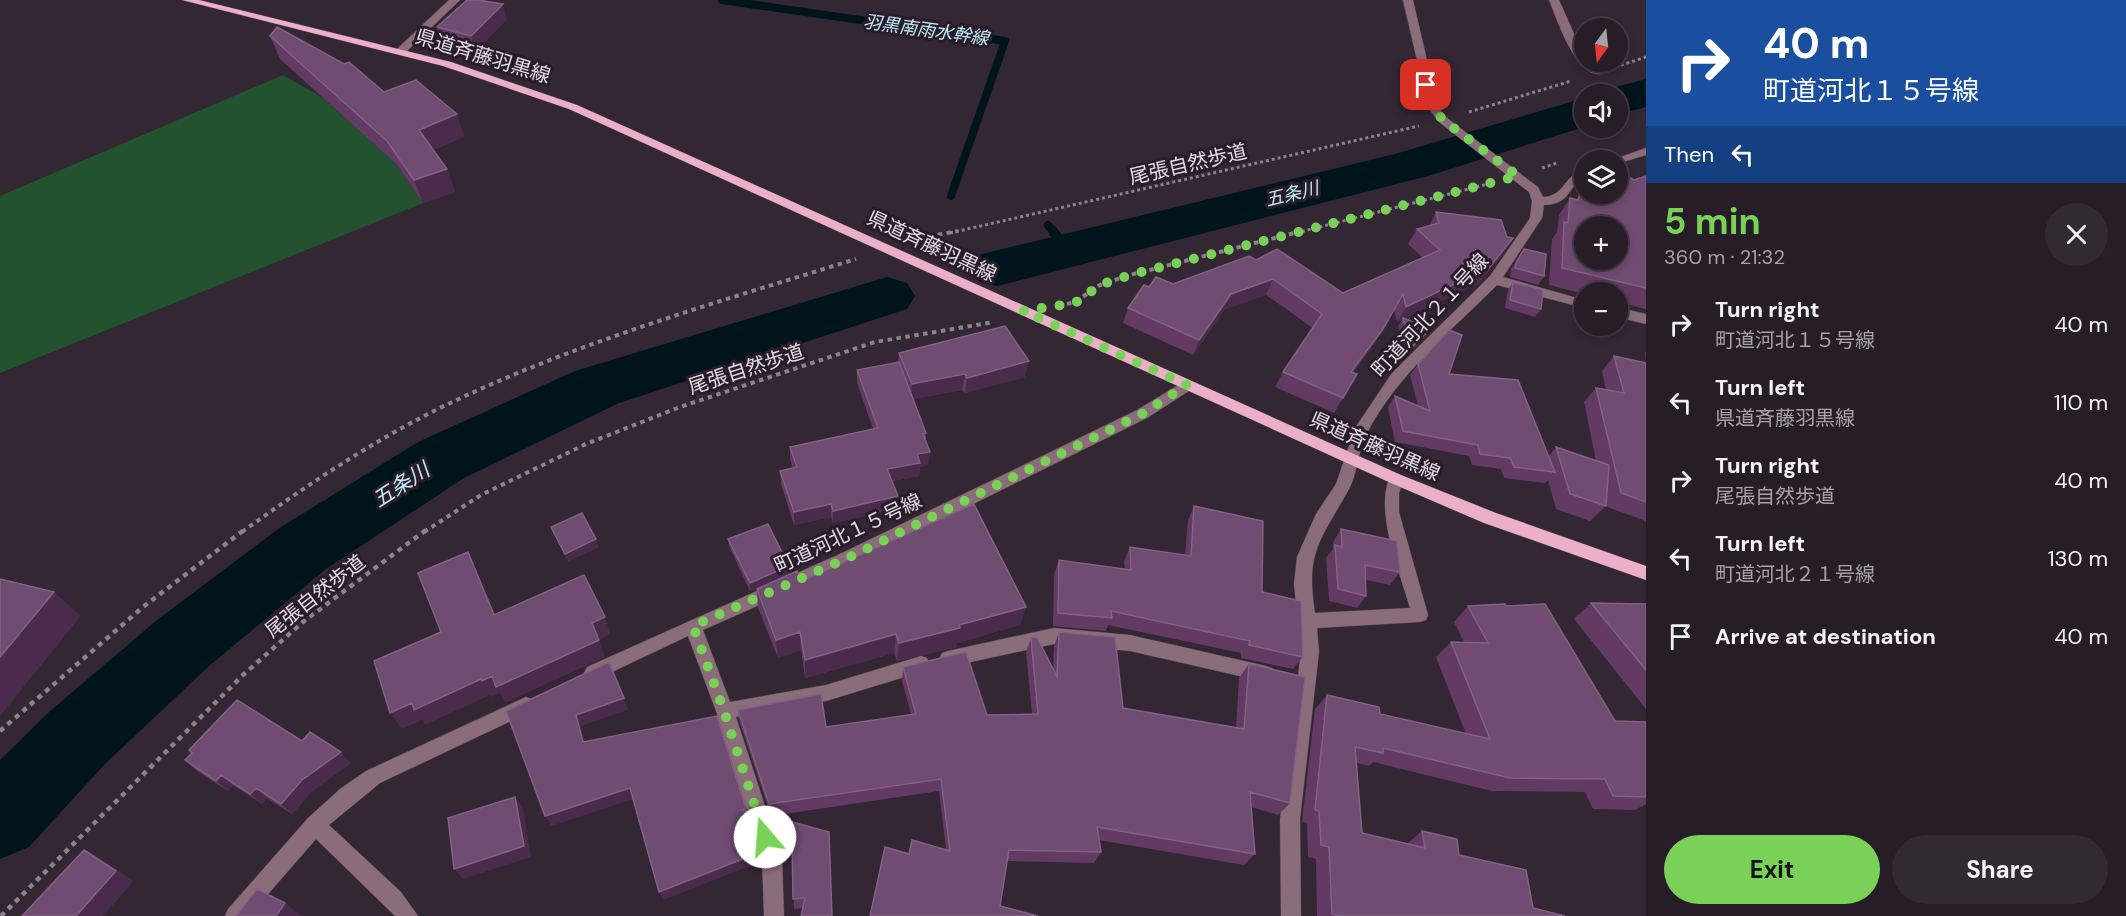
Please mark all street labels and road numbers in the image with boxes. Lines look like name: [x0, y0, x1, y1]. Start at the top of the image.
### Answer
street label: 県道斉藤羽黒線: [412, 23, 554, 89]
street label: 尾張自然歩道: [1127, 138, 1249, 190]
street label: 県道斉藤羽黒線: [863, 205, 1001, 287]
street label: 町道河北２１号線: [1366, 248, 1494, 382]
street label: 尾張自然歩道: [685, 338, 807, 400]
street label: 県道斉藤羽黒線: [1306, 406, 1444, 486]
street label: 町道河北１５号線: [770, 487, 926, 579]
street label: 尾張自然歩道: [260, 549, 370, 643]

